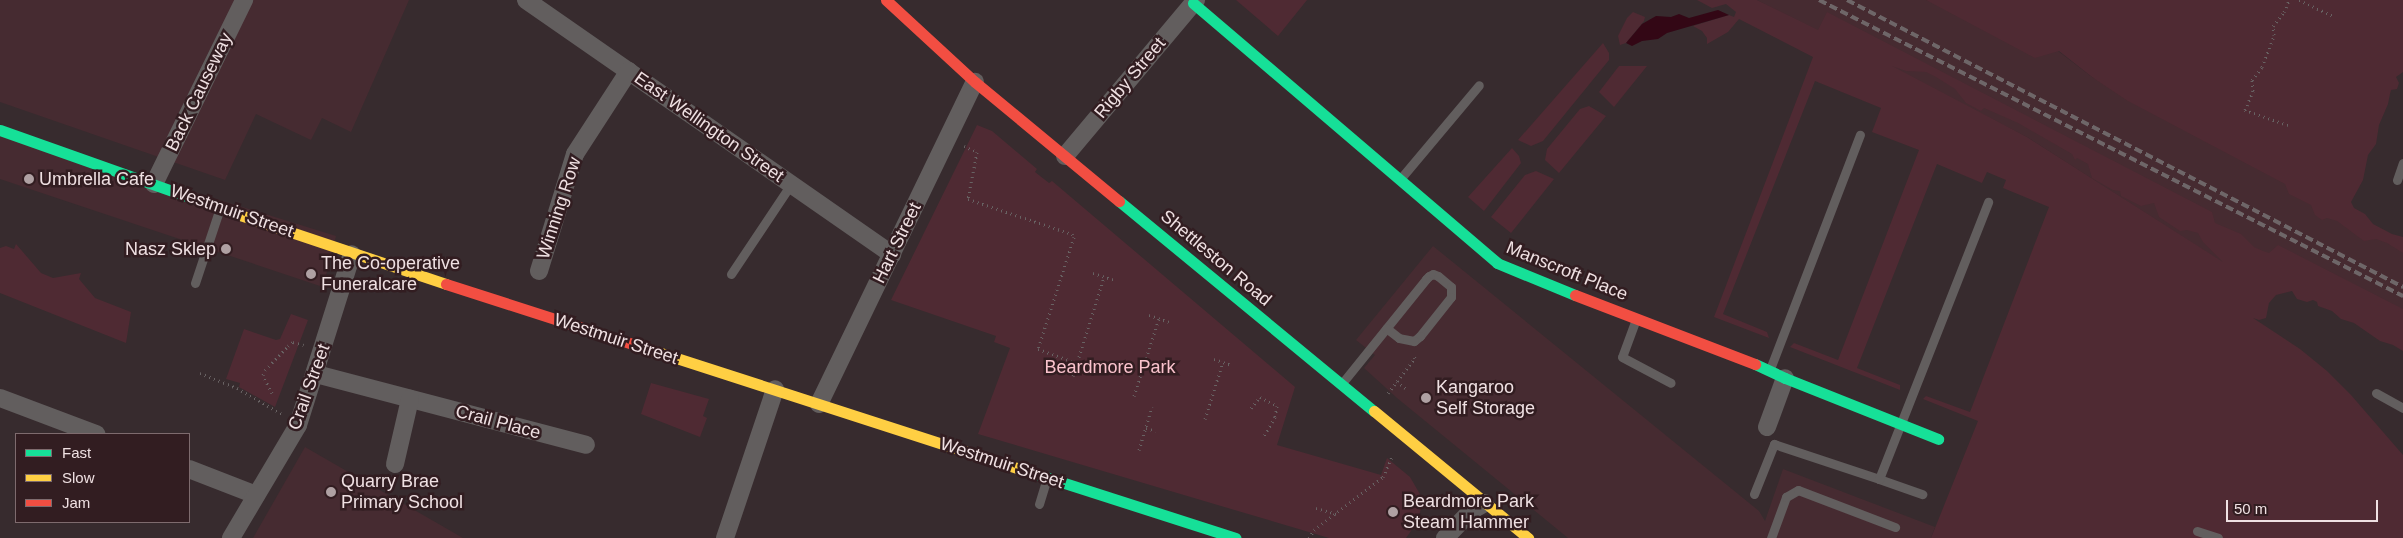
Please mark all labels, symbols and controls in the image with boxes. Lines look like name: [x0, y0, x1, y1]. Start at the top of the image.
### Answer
street label: Back Causeway: [161, 29, 237, 155]
street label: Rigby Street: [1090, 33, 1170, 123]
street label: East Wellington Street: [630, 67, 788, 187]
street label: Winning Row: [532, 154, 586, 262]
place label: Umbrella Cafe: [39, 168, 154, 190]
marker: Umbrella Cafe: [23, 173, 35, 185]
street label: Westmuir Street: [168, 180, 296, 242]
street label: Hart Street: [868, 199, 926, 287]
street label: Shettleston Road: [1156, 205, 1276, 311]
street label: Manscroft Place: [1503, 237, 1631, 305]
place label: Nasz Sklep: [125, 238, 216, 260]
marker: Nasz Sklep: [220, 243, 232, 255]
place label: The Co-operative Funeralcare: [321, 253, 460, 296]
marker: The Co-operative Funeralcare: [305, 268, 317, 280]
street label: Westmuir Street: [551, 309, 681, 369]
street label: Crail Street: [283, 341, 335, 433]
park label: Beardmore Park: [1044, 356, 1176, 378]
place label: Kangaroo Self Storage: [1436, 377, 1535, 419]
marker: Kangaroo Self Storage: [1420, 392, 1432, 404]
street label: Crail Place: [453, 400, 543, 444]
legend: [15, 433, 190, 523]
street label: Westmuir Street: [937, 433, 1067, 493]
text: Fast: [62, 444, 91, 461]
text: Slow: [62, 469, 95, 486]
place label: Quarry Brae Primary School: [341, 471, 463, 514]
marker: Quarry Brae Primary School: [325, 486, 337, 498]
scale bar: [2228, 490, 2380, 522]
place label: Beardmore Park Steam Hammer: [1403, 491, 1534, 534]
text: Jam: [62, 494, 90, 511]
text: 50 m: [2234, 500, 2267, 517]
marker: Beardmore Park Steam Hammer: [1387, 506, 1399, 518]

